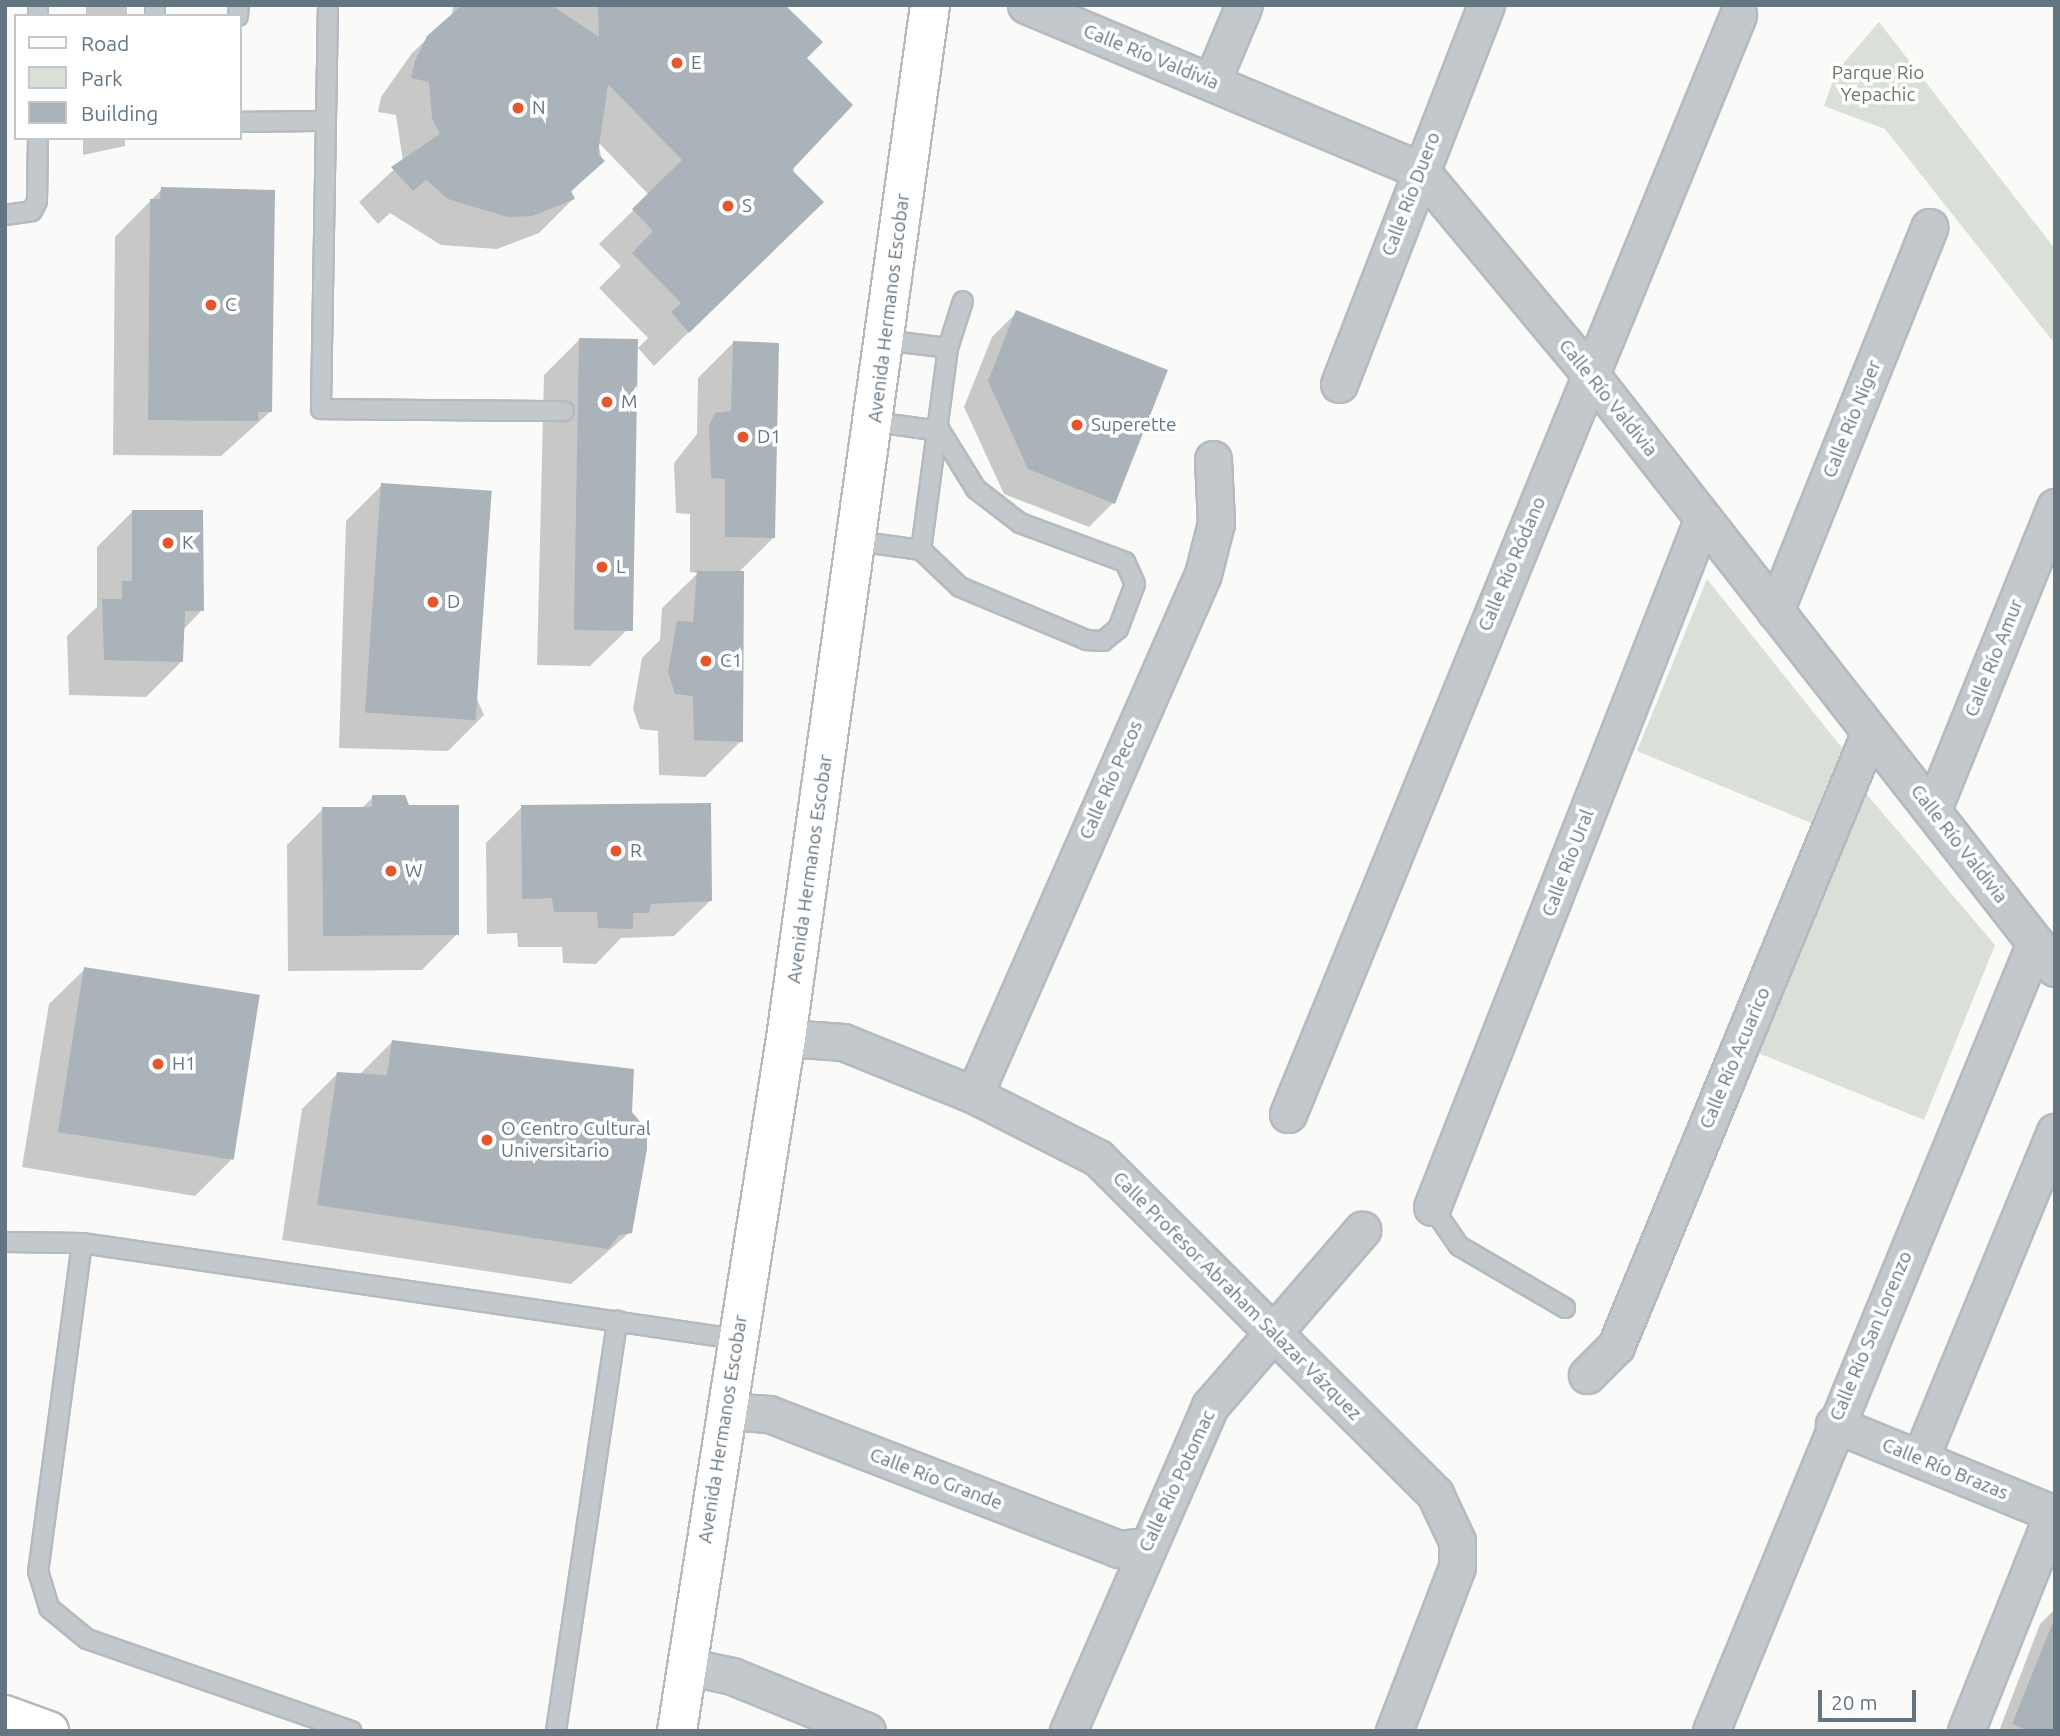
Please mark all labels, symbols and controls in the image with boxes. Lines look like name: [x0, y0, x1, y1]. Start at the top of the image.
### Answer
legend: [14, 14, 242, 140]
street label: Calle Río Valdivia: [1080, 19, 1222, 95]
text: Road: [81, 31, 129, 55]
place label: E: [691, 52, 702, 74]
marker: E: [669, 55, 685, 71]
park label: Parque Rio Yepachic: [1832, 62, 1924, 106]
text: Park: [81, 66, 123, 90]
place label: N: [532, 97, 546, 119]
marker: N: [510, 100, 526, 116]
text: Building: [81, 101, 158, 125]
street label: Calle Río Duero: [1377, 129, 1445, 259]
street label: Avenida Hermanos Escobar: [864, 192, 914, 424]
place label: S: [742, 195, 752, 217]
marker: S: [720, 198, 736, 214]
place label: C: [225, 294, 237, 316]
marker: C: [203, 297, 219, 313]
street label: Calle Río Valdivia: [1554, 335, 1662, 461]
street label: Calle Río Niger: [1818, 357, 1886, 481]
place label: M: [621, 391, 638, 413]
marker: M: [599, 394, 615, 410]
place label: Superette: [1091, 414, 1176, 436]
marker: Superette: [1069, 417, 1085, 433]
place label: D1: [757, 426, 781, 448]
marker: D1: [735, 429, 751, 445]
street label: Calle Río Ródano: [1473, 493, 1551, 635]
place label: K: [182, 532, 194, 554]
marker: K: [160, 535, 176, 551]
place label: L: [616, 556, 626, 578]
marker: L: [594, 559, 610, 575]
place label: D: [447, 591, 460, 613]
marker: D: [425, 594, 441, 610]
street label: Calle Río Amur: [1960, 596, 2028, 720]
place label: C1: [720, 650, 742, 672]
marker: C1: [698, 653, 714, 669]
street label: Calle Río Pecos: [1075, 717, 1147, 843]
street label: Avenida Hermanos Escobar: [783, 753, 837, 985]
street label: Calle Río Valdivia: [1906, 780, 2012, 908]
street label: Calle Río Ural: [1537, 806, 1599, 920]
place label: R: [630, 840, 642, 862]
marker: R: [608, 843, 624, 859]
place label: W: [405, 860, 423, 882]
marker: W: [383, 863, 399, 879]
street label: Calle Río Acuarico: [1695, 984, 1775, 1132]
place label: H1: [172, 1053, 196, 1075]
marker: H1: [150, 1056, 166, 1072]
place label: O Centro Cultural Universitario: [501, 1118, 651, 1162]
marker: O Centro Cultural Universitario: [479, 1132, 495, 1148]
street label: Calle Profesor Abraham Salazar Vázquez: [1108, 1167, 1366, 1425]
street label: Calle Río San Lorenzo: [1825, 1248, 1917, 1424]
street label: Avenida Hermanos Escobar: [694, 1313, 752, 1545]
street label: Calle Río Potomac: [1134, 1406, 1220, 1556]
street label: Calle Río Brazas: [1879, 1433, 2011, 1505]
street label: Calle Río Grande: [866, 1443, 1006, 1515]
scale bar: [1822, 1676, 1920, 1720]
text: 20 m: [1831, 1690, 1878, 1714]

